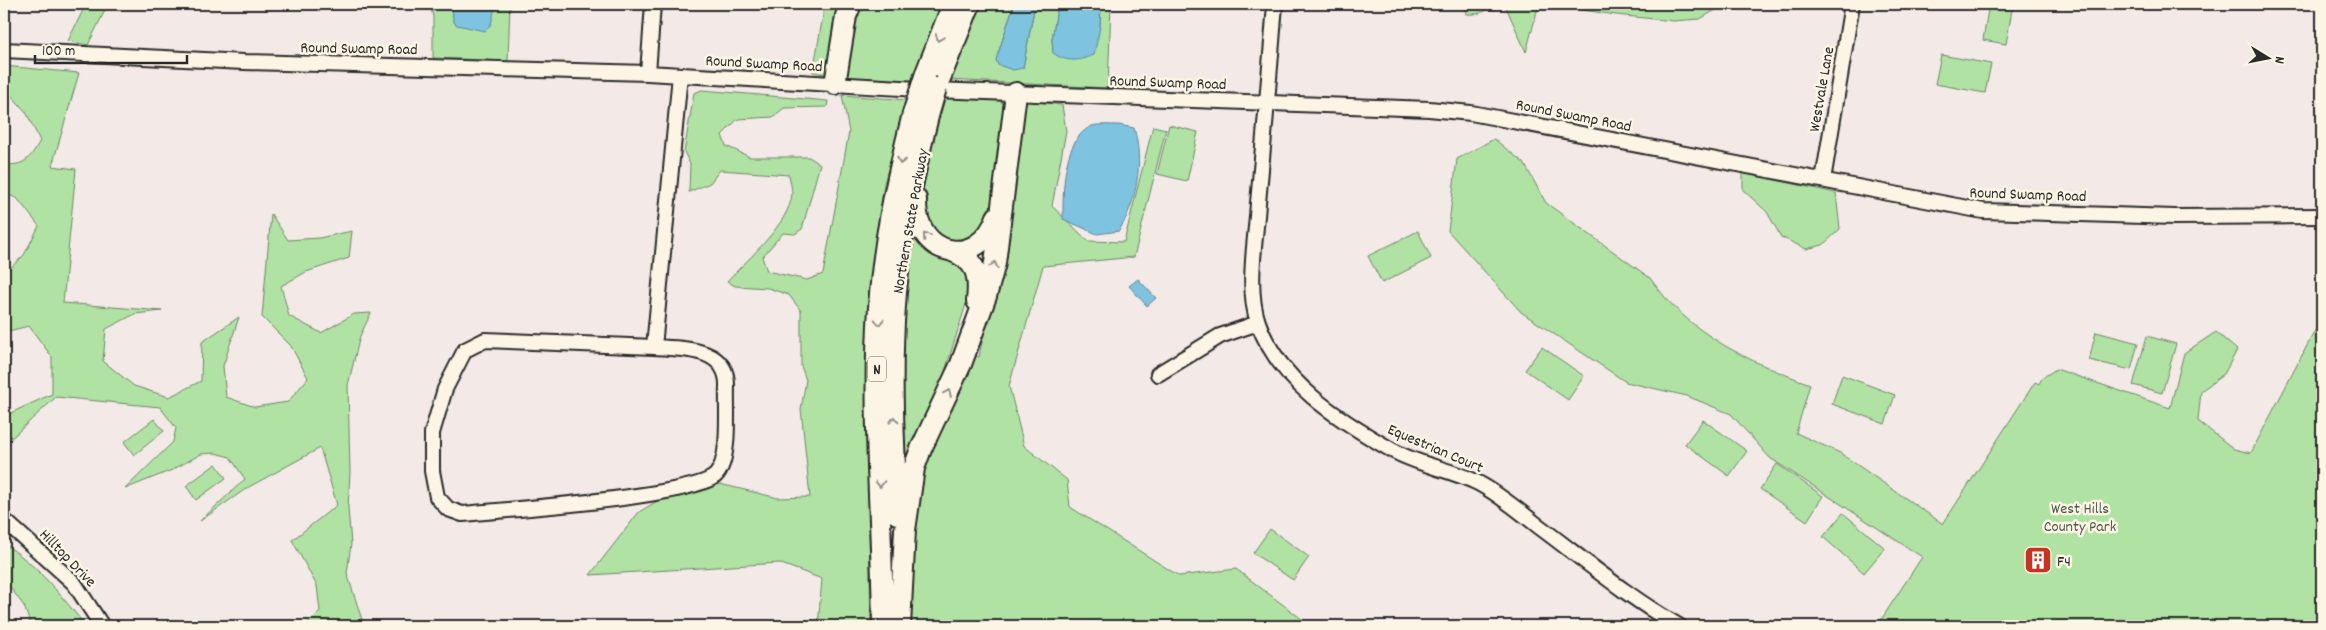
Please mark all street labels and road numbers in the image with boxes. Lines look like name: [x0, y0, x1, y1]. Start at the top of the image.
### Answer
street label: Round Swamp Road: [300, 37, 418, 62]
street label: Westvale Lane: [1804, 45, 1841, 134]
street label: Round Swamp Road: [705, 50, 823, 79]
street label: Round Swamp Road: [1109, 70, 1227, 97]
street label: Round Swamp Road: [1514, 94, 1633, 139]
street label: Northern State Parkway: [887, 147, 936, 296]
street label: Round Swamp Road: [1969, 182, 2087, 209]
road number: N: [868, 356, 886, 382]
street label: Equestrian Court: [1384, 419, 1487, 480]
street label: Hilltop Drive: [33, 524, 101, 593]

